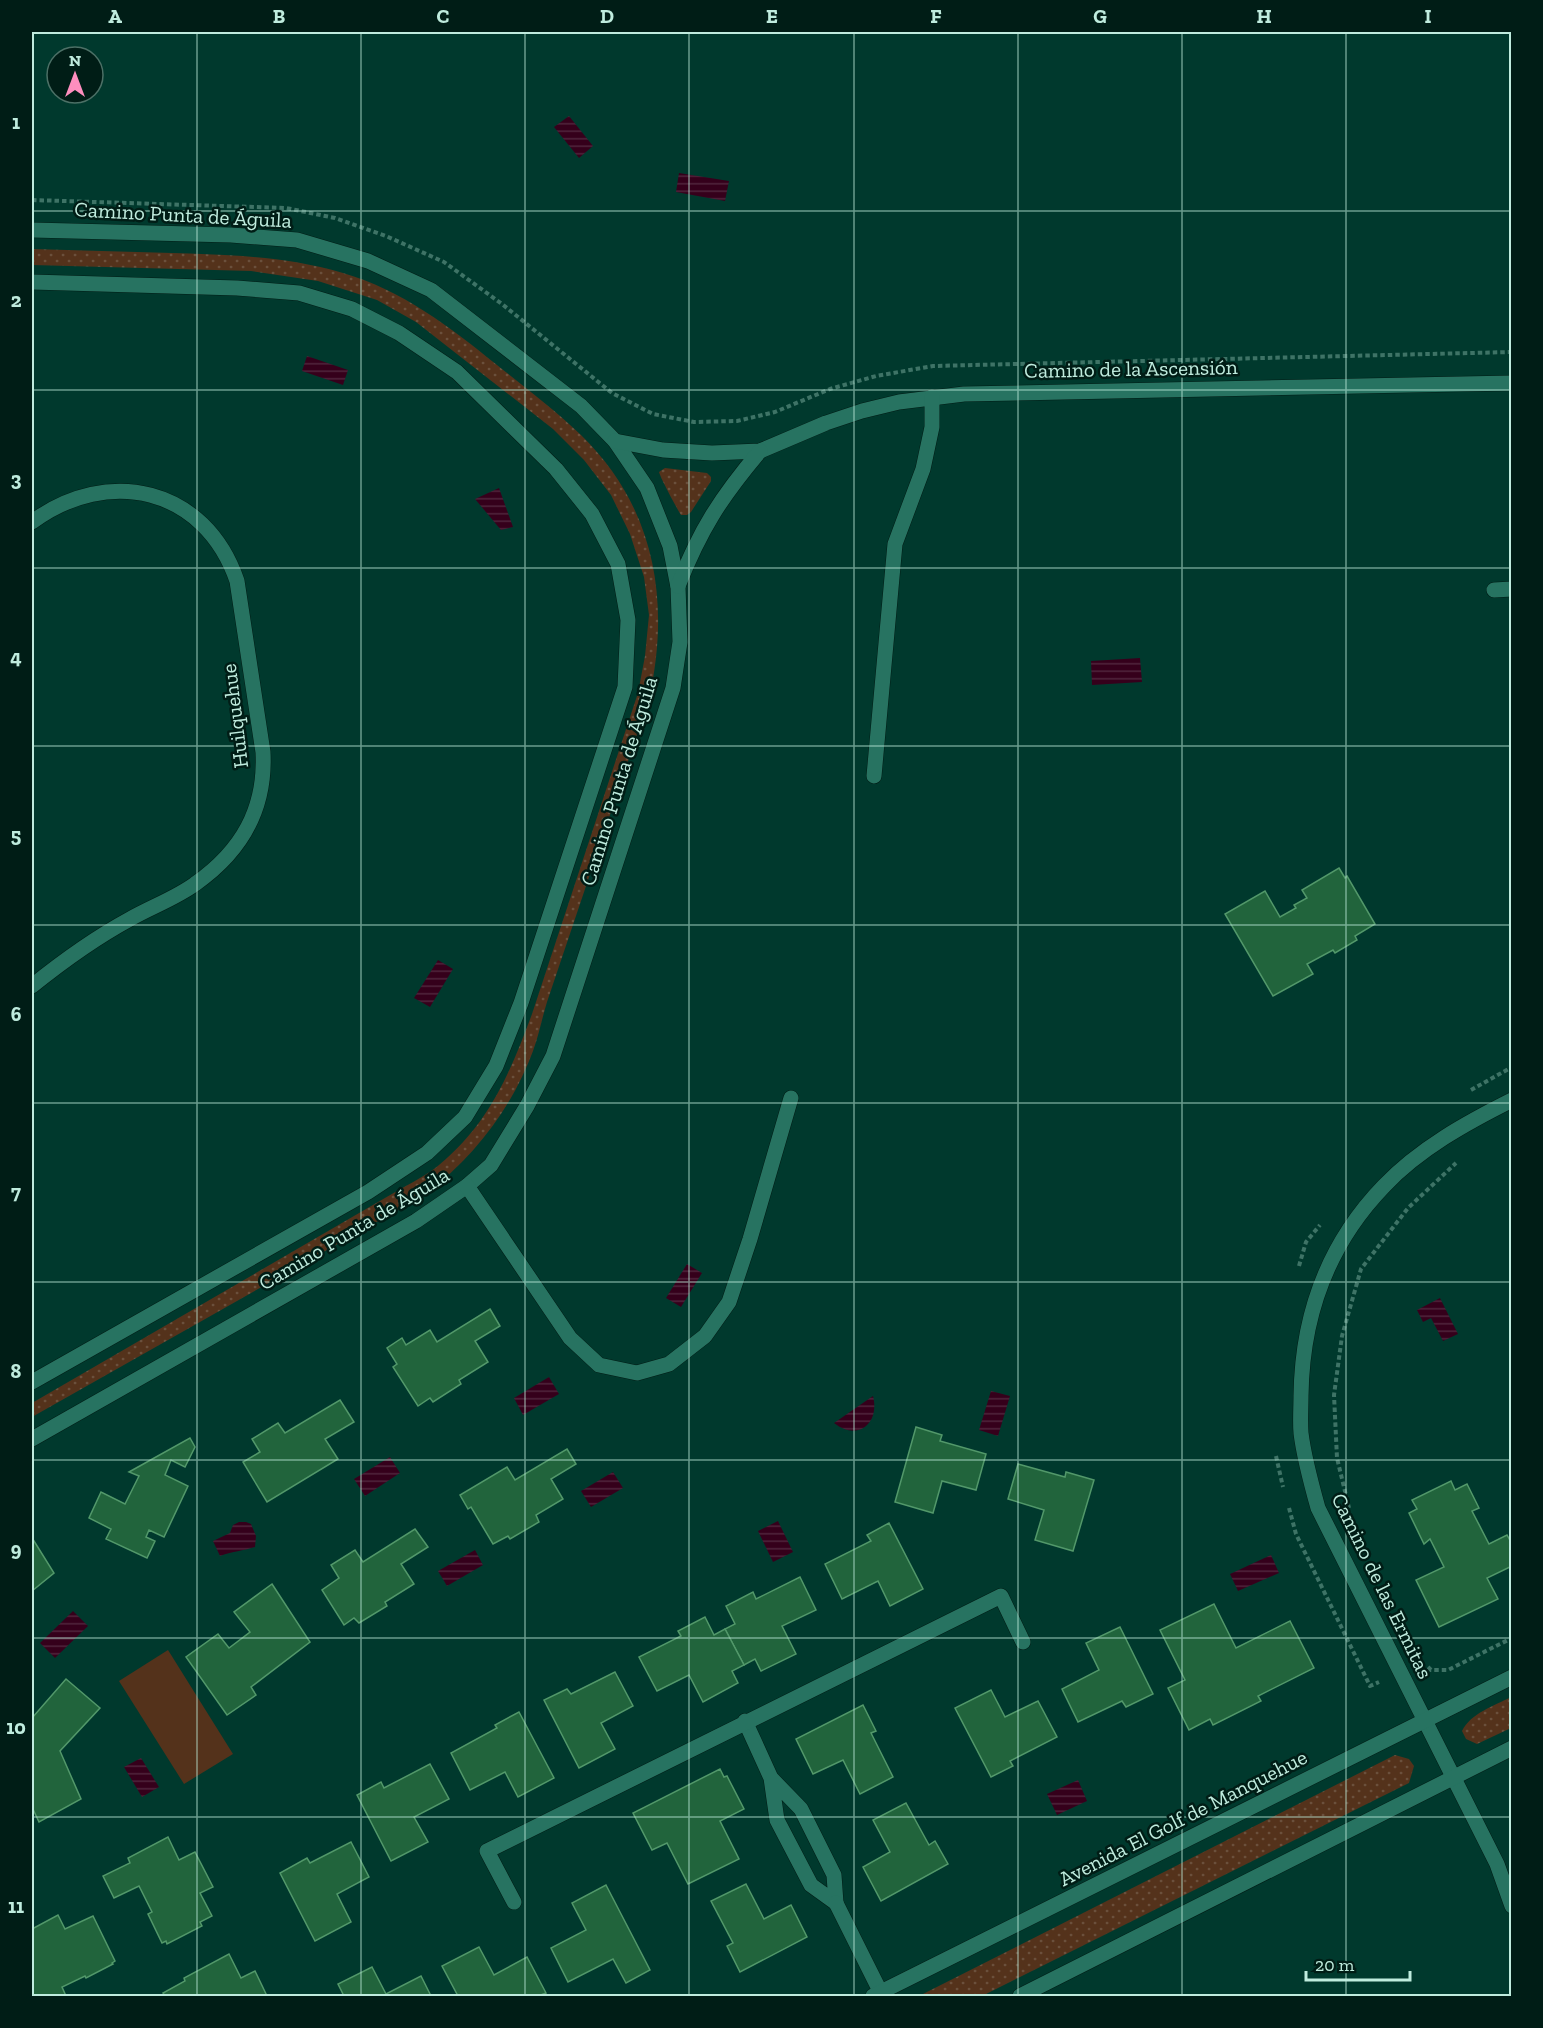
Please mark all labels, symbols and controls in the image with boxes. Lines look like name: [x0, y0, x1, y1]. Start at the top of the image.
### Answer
text: A: [108, 4, 122, 28]
text: B: [273, 4, 285, 28]
text: C: [437, 4, 450, 28]
text: D: [600, 4, 614, 28]
text: E: [766, 4, 778, 28]
text: F: [930, 4, 942, 28]
text: G: [1093, 4, 1107, 28]
text: H: [1256, 4, 1272, 28]
text: I: [1424, 4, 1432, 28]
north arrow: [45, 45, 105, 105]
text: N: [69, 51, 81, 70]
text: 1: [12, 110, 20, 134]
street label: Camino Punta de Águila: [74, 196, 292, 233]
text: 2: [11, 288, 22, 312]
street label: Camino de la Ascensión: [1024, 354, 1238, 383]
text: 3: [11, 467, 22, 491]
text: 4: [10, 645, 22, 669]
street label: Huilquehue: [216, 662, 253, 770]
street label: Camino Punta de Águila: [575, 673, 662, 889]
text: 5: [11, 823, 21, 847]
text: 6: [11, 1002, 22, 1026]
street label: Camino Punta de Águila: [254, 1162, 453, 1295]
text: 7: [11, 1180, 21, 1204]
text: 8: [11, 1359, 22, 1383]
street label: Camino de las Ermitas: [1327, 1489, 1438, 1683]
text: 9: [11, 1537, 22, 1561]
text: 10: [6, 1715, 26, 1739]
street label: Avenida El Golf de Manquehue: [1055, 1744, 1311, 1891]
text: 11: [8, 1894, 24, 1918]
scale bar: [1306, 1944, 1410, 1982]
text: 20 m: [1315, 1954, 1355, 1976]

